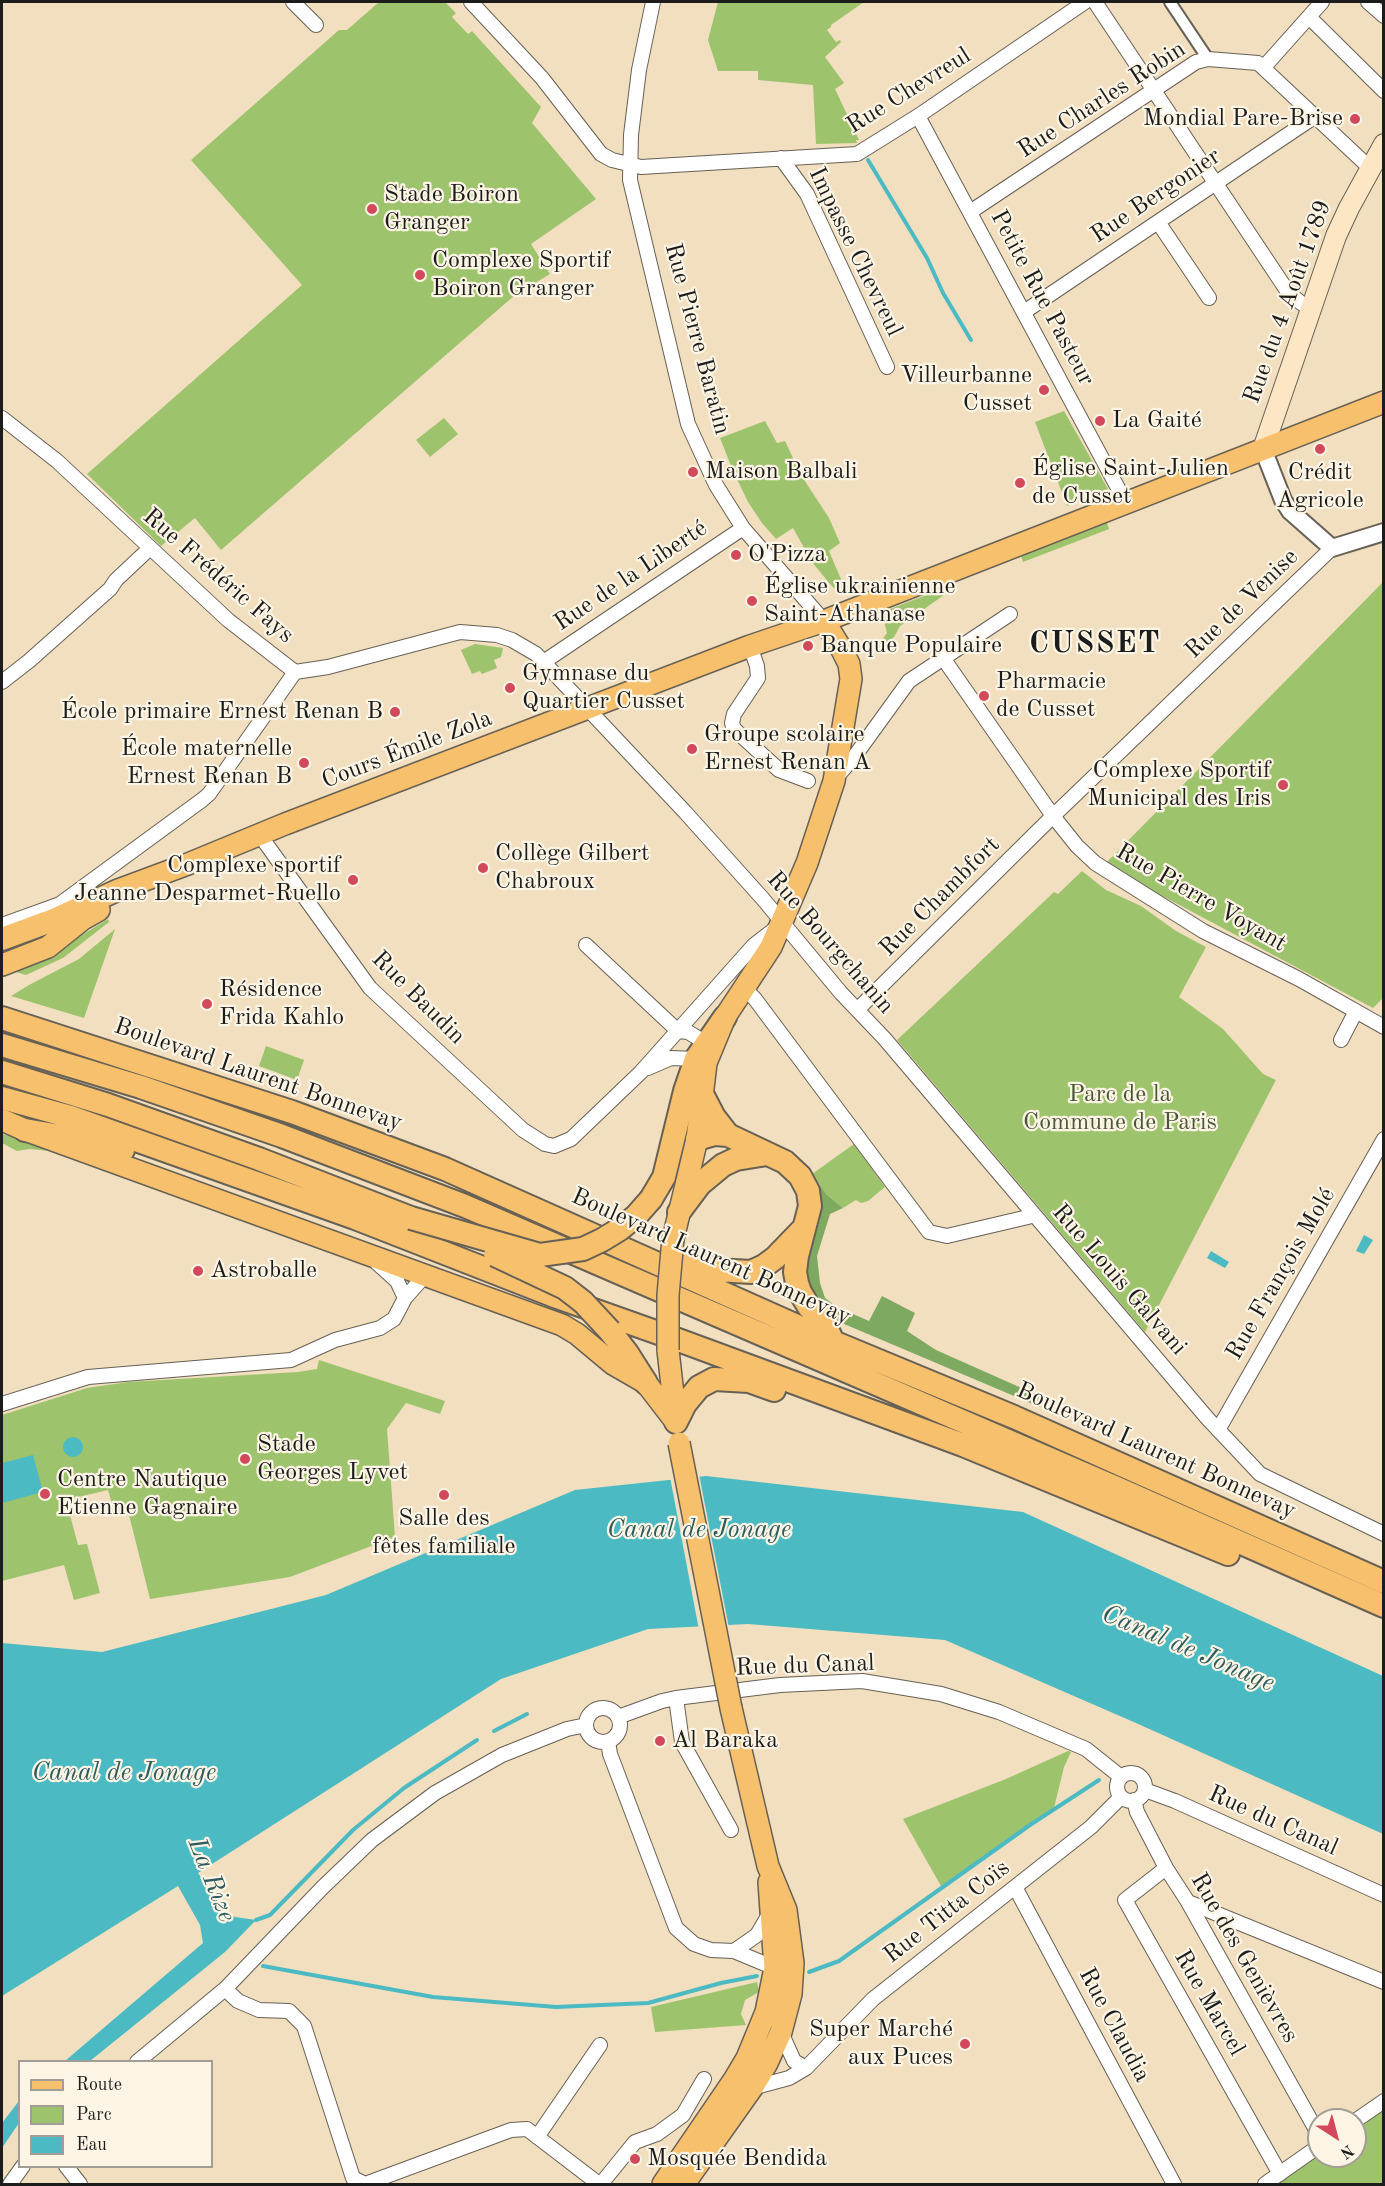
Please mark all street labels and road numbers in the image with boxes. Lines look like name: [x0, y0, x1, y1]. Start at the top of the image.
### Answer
street label: Rue Charles Robin: [1013, 35, 1191, 165]
street label: Rue Chevreul: [842, 41, 976, 141]
street label: Rue Bergonier: [1086, 142, 1226, 250]
street label: Impasse Chevreul: [802, 163, 908, 341]
street label: Rue du 4 Août 1789: [1238, 196, 1338, 408]
street label: Petite Rue Pasteur: [984, 205, 1100, 391]
street label: Rue Pierre Baratin: [658, 240, 736, 438]
street label: Rue Frédéric Fays: [136, 502, 300, 650]
street label: Rue de la Liberté: [549, 514, 713, 638]
street label: Rue de Venise: [1179, 543, 1305, 665]
street label: Cours Émile Zola: [318, 704, 496, 796]
street label: Rue Chambfort: [874, 831, 1006, 963]
street label: Rue Pierre Voyant: [1111, 837, 1291, 959]
street label: Rue Bourgchanin: [760, 866, 900, 1020]
street label: Rue Baudin: [365, 945, 471, 1051]
street label: Boulevard Laurent Bonnevay: [110, 1012, 406, 1138]
street label: Boulevard Laurent Bonnevay: [567, 1182, 855, 1332]
street label: Rue François Molé: [1220, 1183, 1342, 1365]
street label: Rue Louis Galvani: [1045, 1198, 1193, 1362]
street label: Boulevard Laurent Bonnevay: [1012, 1376, 1300, 1526]
street label: Rue du Canal: [735, 1649, 875, 1683]
street label: Rue du Canal: [1204, 1780, 1342, 1862]
street label: Rue Titta Coïs: [878, 1854, 1016, 1970]
street label: Rue des Genièvres: [1184, 1868, 1304, 2048]
street label: Rue Marcel: [1167, 1945, 1251, 2061]
street label: Rue Claudia: [1072, 1963, 1156, 2087]

